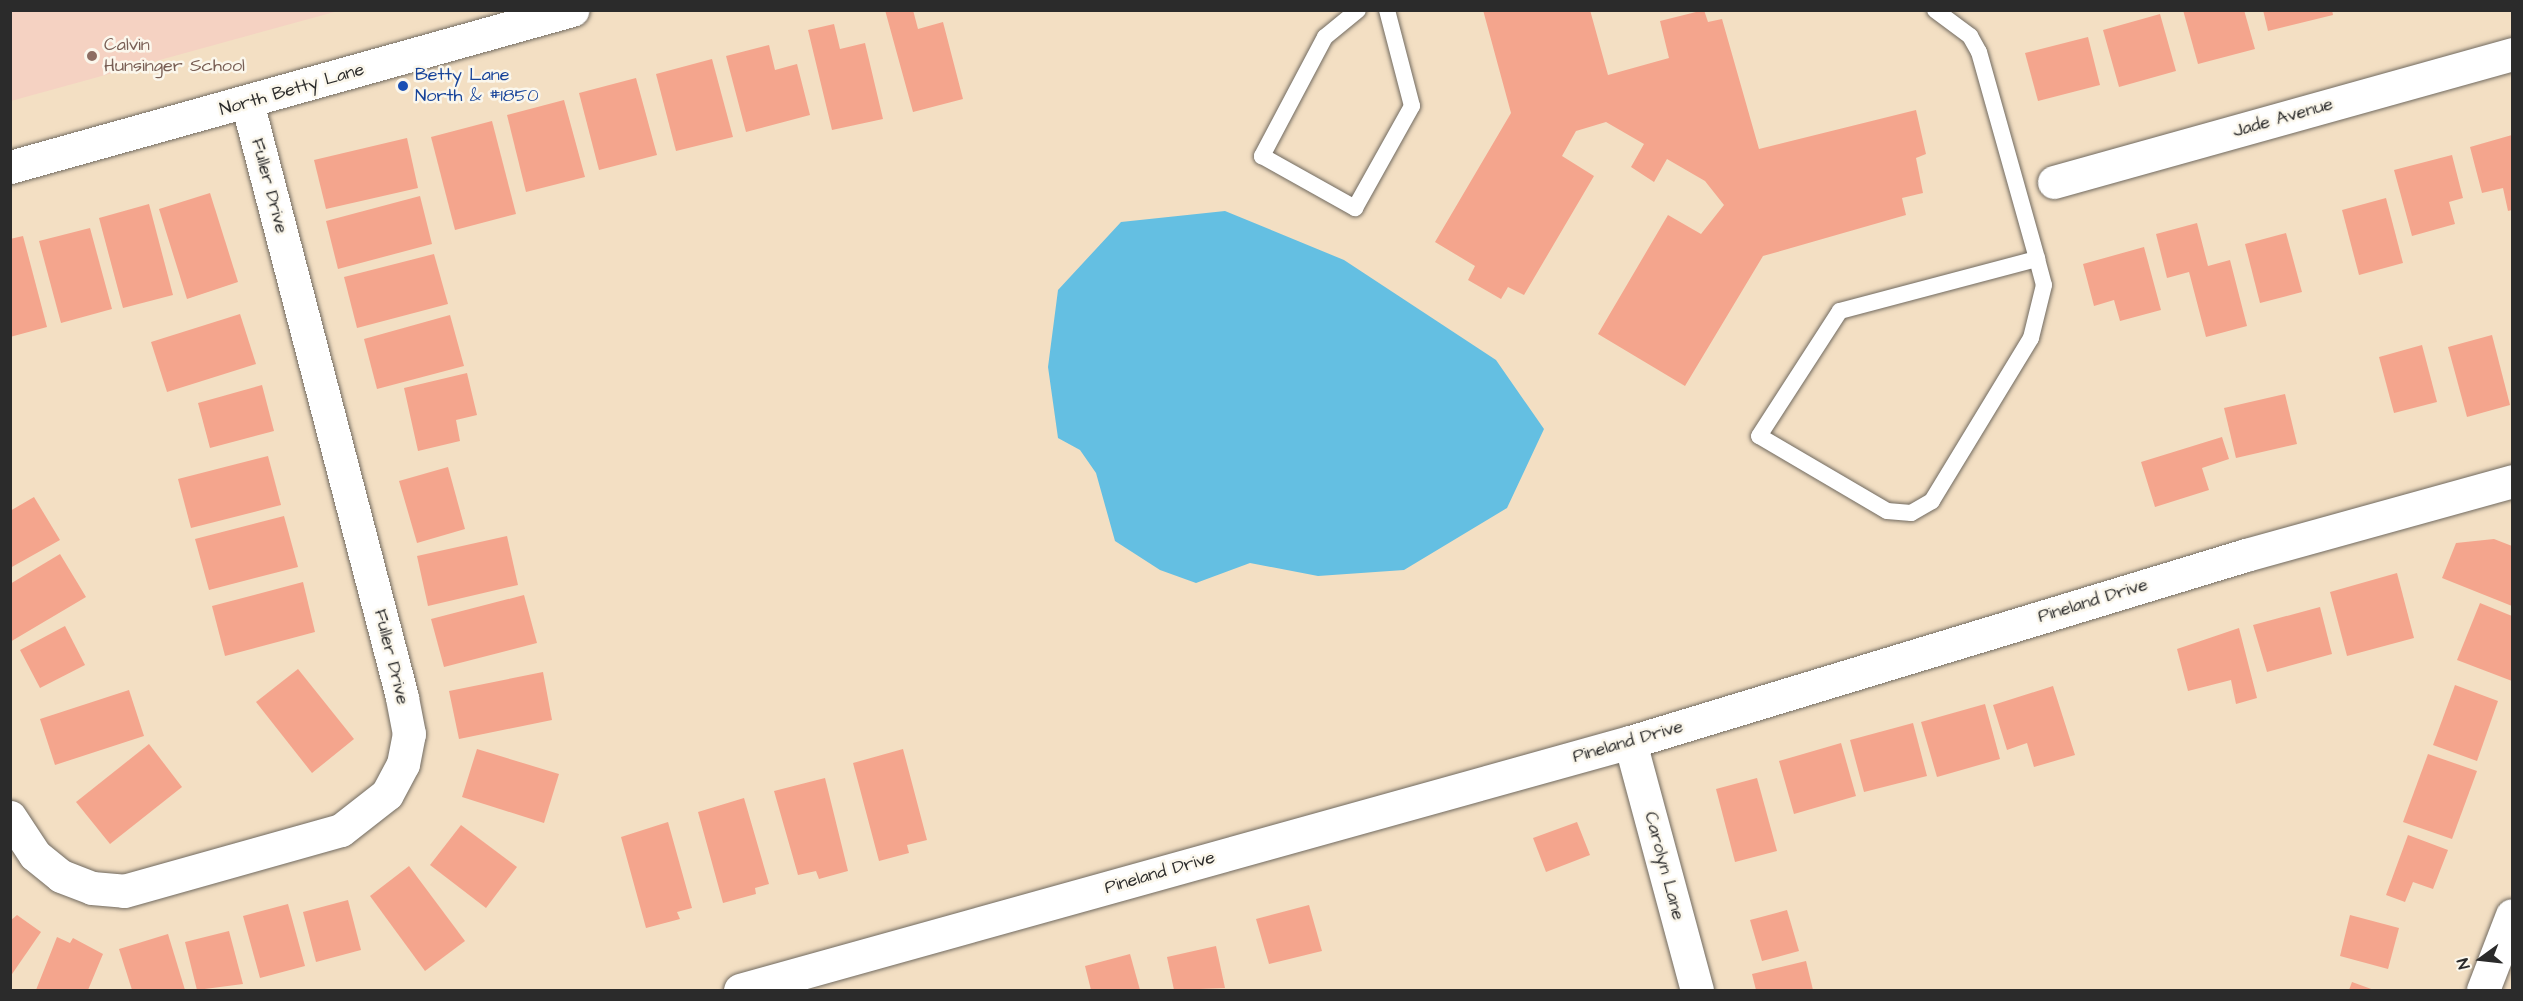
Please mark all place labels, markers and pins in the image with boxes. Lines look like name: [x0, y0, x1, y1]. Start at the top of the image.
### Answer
place label: Calvin Hunsinger School: [104, 35, 245, 78]
marker: Calvin Hunsinger School: [85, 49, 99, 63]
place label: Betty Lane North & #1850: [415, 65, 539, 107]
marker: Betty Lane North & #1850: [396, 79, 410, 93]

